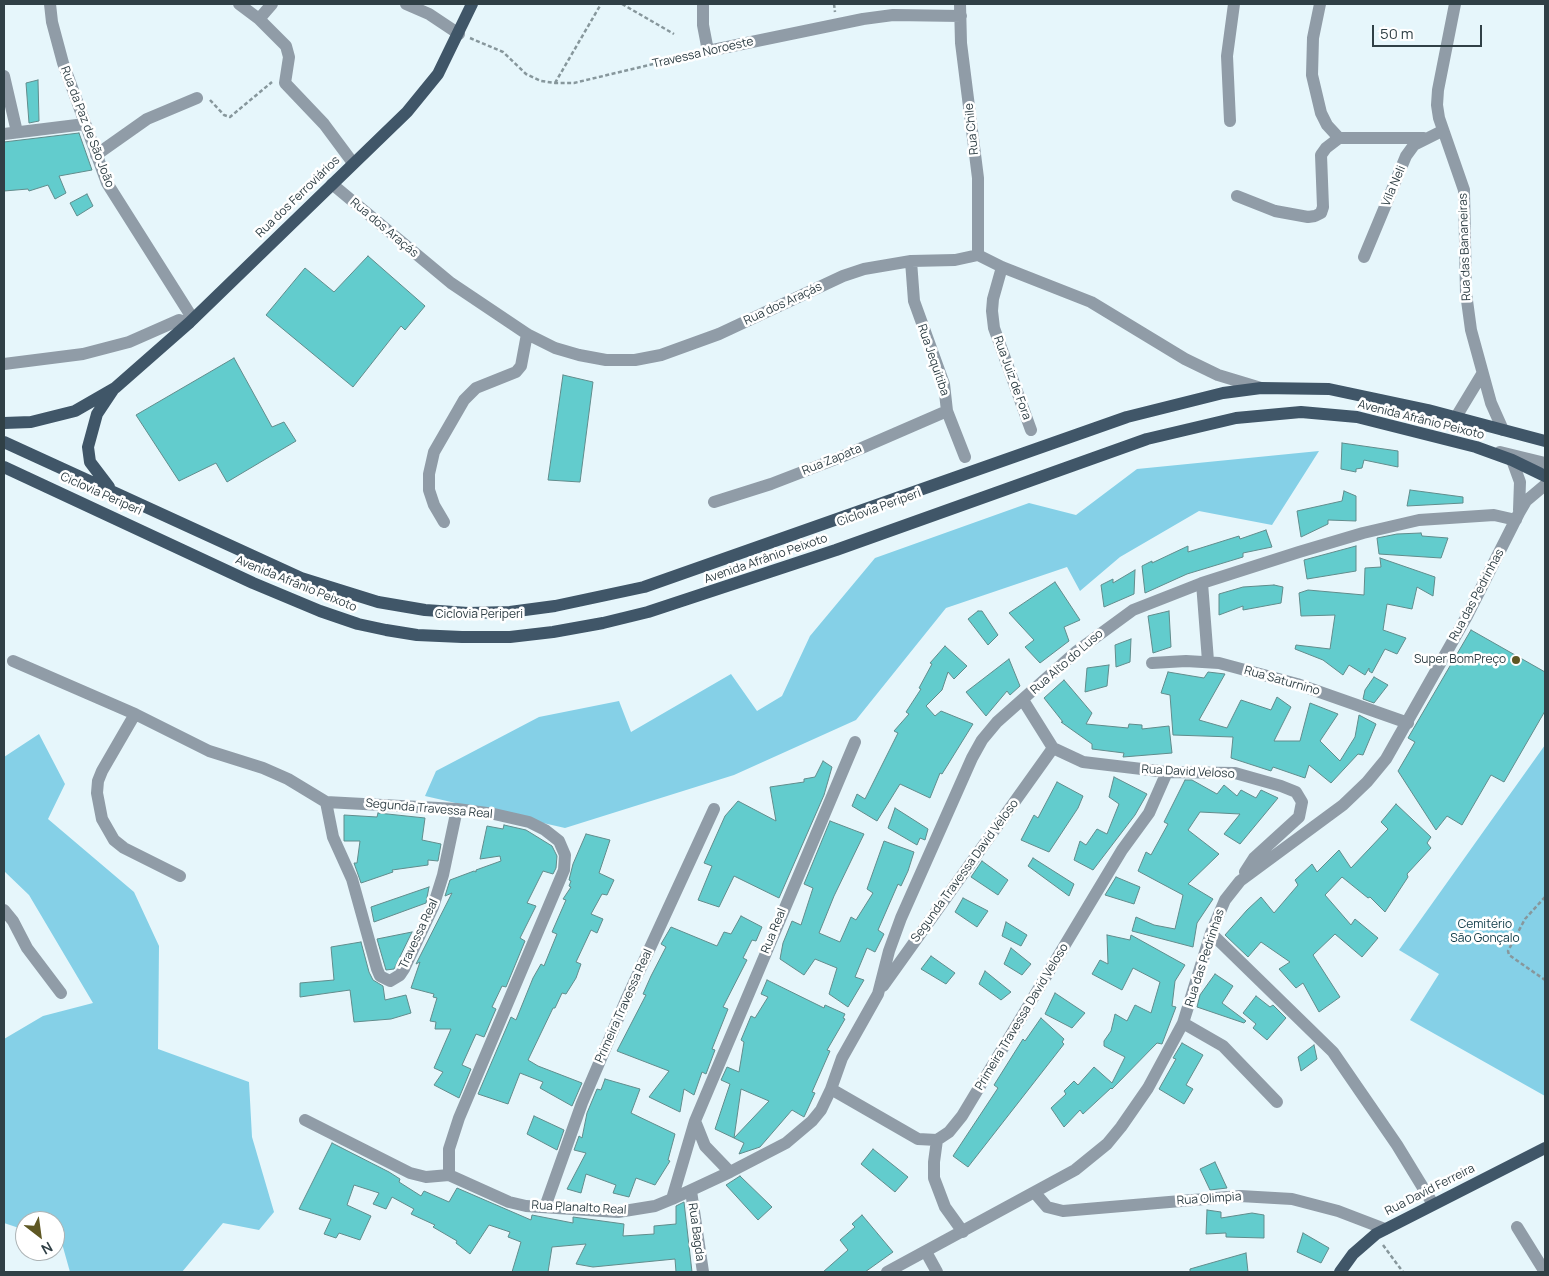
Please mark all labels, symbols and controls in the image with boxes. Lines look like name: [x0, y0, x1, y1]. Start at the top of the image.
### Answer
scale bar: [1374, 15, 1484, 47]
text: 50 m: [1380, 23, 1414, 44]
street label: Travessa Noroeste: [651, 34, 755, 72]
street label: Rua da Paz de São João: [57, 64, 117, 190]
street label: Rua Chile: [962, 102, 982, 156]
street label: Rua dos Ferroviários: [253, 153, 343, 241]
street label: Vila Neli: [1379, 164, 1409, 208]
street label: Rua das Bananeiras: [1456, 193, 1474, 301]
street label: Rua dos Araçás: [347, 195, 421, 261]
street label: Rua dos Araçás: [742, 280, 824, 328]
street label: Rua Jequitiba: [914, 322, 952, 398]
street label: Rua Juiz de Fora: [990, 334, 1034, 422]
street label: Avenida Afrânio Peixoto: [1356, 397, 1486, 443]
street label: Rua Zapata: [800, 442, 864, 478]
street label: Ciclovia Periperi: [58, 470, 144, 518]
street label: Ciclovia Periperi: [835, 486, 923, 530]
street label: Avenida Afrânio Peixoto: [702, 531, 830, 587]
street label: Rua das Pedrinhas: [1447, 547, 1507, 643]
street label: Avenida Afrânio Peixoto: [233, 553, 359, 615]
street label: Ciclovia Periperi: [435, 608, 523, 622]
street label: Rua Alto do Luso: [1028, 627, 1106, 697]
place label: Super BomPreço: [1414, 653, 1506, 667]
marker: Super BomPreço: [1510, 654, 1522, 666]
street label: Rua Saturnino: [1242, 663, 1322, 699]
street label: Rua David Veloso: [1141, 762, 1235, 782]
street label: Segunda Travessa Real: [365, 796, 493, 822]
street label: Segunda Travessa David Veloso: [908, 797, 1022, 945]
street label: Travessa Real: [397, 897, 441, 971]
street label: Rua Real: [758, 906, 790, 956]
street label: Rua das Pedrinhas: [1182, 907, 1228, 1009]
park label: Cemitério São Gonçalo: [1450, 918, 1520, 946]
street label: Primeira Travessa David Veloso: [972, 941, 1072, 1093]
street label: Primeira Travessa Real: [592, 947, 656, 1065]
street label: Rua David Ferreira: [1383, 1161, 1477, 1219]
street label: Rua Olimpia: [1176, 1190, 1242, 1208]
street label: Rua Planalto Real: [531, 1198, 627, 1218]
street label: Rua Bagda: [685, 1202, 707, 1262]
north arrow: [15, 1211, 65, 1261]
text: N: [38, 1238, 56, 1259]

